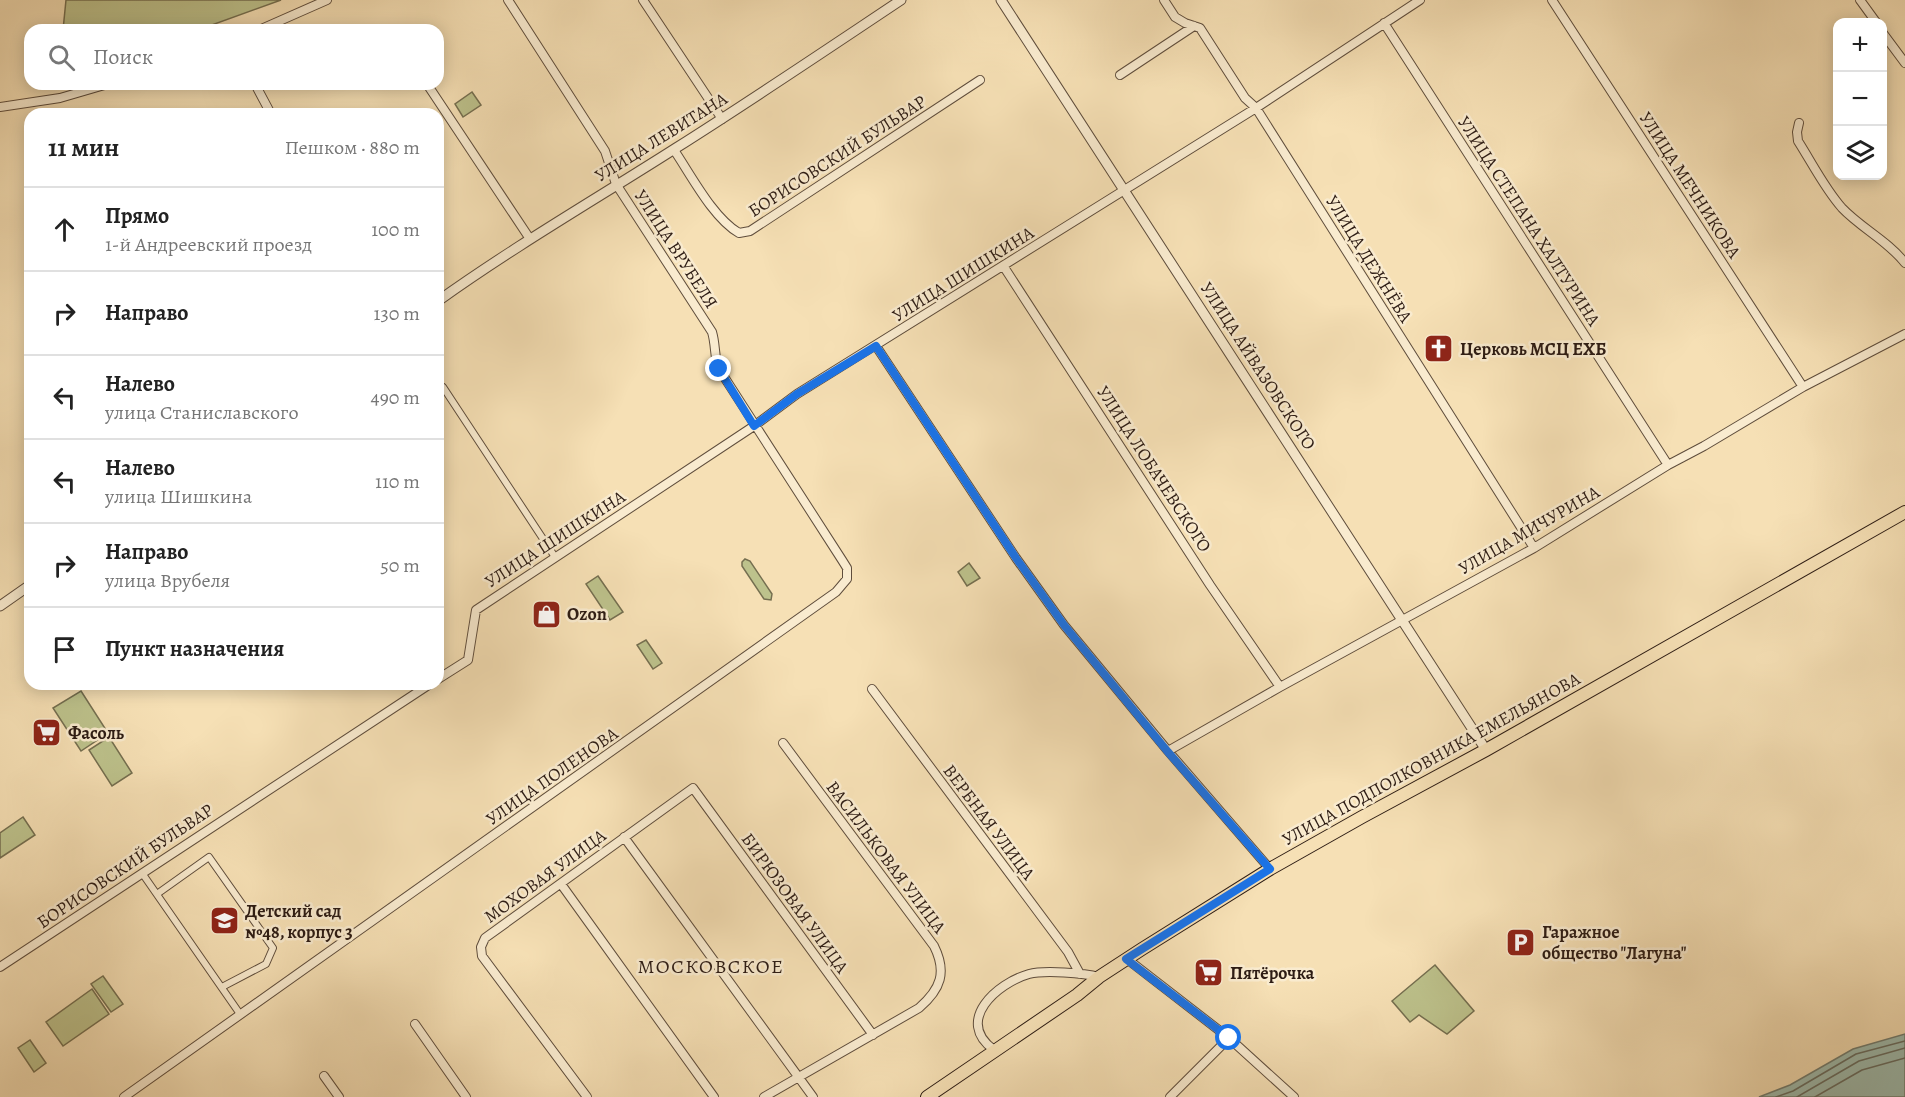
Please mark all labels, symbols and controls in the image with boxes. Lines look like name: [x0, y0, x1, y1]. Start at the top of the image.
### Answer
map controls: [1833, 18, 1887, 180]
button: +: [1833, 18, 1887, 72]
search box: [24, 24, 444, 90]
icon: search: [45, 41, 78, 74]
text: Поиск: [93, 42, 153, 72]
button: −: [1833, 72, 1887, 126]
street label: УЛИЦА ЛЕВИТАНА: [590, 86, 732, 187]
street label: БОРИСОВСКИЙ БУЛЬВАР: [743, 89, 931, 223]
street label: УЛИЦА МЕЧНИКОВА: [1634, 107, 1747, 263]
street label: УЛИЦА СТЕПАНА ХАЛТУРИНА: [1452, 112, 1606, 331]
button: layers: [1833, 126, 1887, 180]
text: 11 мин: [48, 130, 119, 165]
text: Пешком · 880 m: [285, 134, 420, 161]
street label: УЛИЦА ВРУБЕЛЯ: [629, 185, 723, 313]
street label: УЛИЦА ДЕЖНЁВА: [1320, 191, 1418, 328]
text: Прямо: [105, 201, 169, 231]
icon: ahead: [48, 213, 81, 246]
text: 100 m: [371, 216, 420, 243]
street label: УЛИЦА ШИШКИНА: [888, 220, 1039, 327]
text: 1-й Андреевский проезд: [105, 231, 312, 258]
street label: УЛИЦА АЙВАЗОВСКОГО: [1195, 277, 1321, 455]
icon: right: [48, 297, 81, 330]
text: Направо: [105, 298, 188, 328]
text: 130 m: [374, 300, 420, 327]
church icon: Церковь МСЦ ЕХБ: [1423, 333, 1455, 365]
place label: Церковь МСЦ ЕХБ: [1460, 337, 1607, 361]
route end: [705, 355, 731, 381]
text: Налево: [105, 369, 175, 399]
icon: left: [48, 381, 81, 414]
street label: УЛИЦА ЛОБАЧЕВСКОГО: [1091, 381, 1217, 557]
text: 490 m: [371, 384, 420, 411]
text: улица Станиславского: [105, 399, 299, 426]
text: Налево: [105, 453, 175, 483]
icon: left: [48, 465, 81, 498]
text: 110 m: [375, 468, 420, 495]
street label: УЛИЦА МИЧУРИНА: [1454, 480, 1604, 580]
text: улица Шишкина: [105, 483, 252, 510]
street label: УЛИЦА ШИШКИНА: [480, 484, 630, 593]
text: Направо: [105, 537, 188, 567]
icon: right: [48, 549, 81, 582]
text: 50 m: [380, 552, 420, 579]
text: улица Врубеля: [105, 567, 230, 594]
shop icon: Ozon: [530, 598, 562, 630]
place label: Ozon: [567, 602, 607, 626]
icon: arrive: [48, 633, 81, 666]
text: Пункт назначения: [105, 634, 284, 664]
street label: УЛИЦА ПОДПОЛКОВНИКА ЕМЕЛЬЯНОВА: [1278, 667, 1585, 851]
supermarket icon: Фасоль: [31, 717, 63, 749]
place label: Фасоль: [68, 721, 125, 745]
street label: УЛИЦА ПОЛЕНОВА: [481, 721, 623, 831]
street label: ВЕРБНАЯ УЛИЦА: [938, 759, 1041, 885]
street label: ВАСИЛЬКОВАЯ УЛИЦА: [821, 776, 952, 939]
street label: БОРИСОВСКИЙ БУЛЬВАР: [32, 798, 218, 934]
street label: МОХОВАЯ УЛИЦА: [479, 823, 611, 928]
street label: БИРЮЗОВАЯ УЛИЦА: [736, 828, 854, 978]
place label: Детский сад №48, корпус 3: [245, 899, 353, 944]
school or university icon: Детский сад №48, корпус 3: [208, 905, 240, 937]
place label: Гаражное общество "Лагуна": [1542, 920, 1687, 965]
parking icon: Гаражное общество "Лагуна": [1505, 926, 1537, 958]
district label: МОСКОВСКОЕ: [638, 953, 784, 980]
supermarket icon: Пятёрочка: [1193, 957, 1225, 989]
place label: Пятёрочка: [1230, 961, 1315, 985]
route start: [1215, 1024, 1241, 1050]

